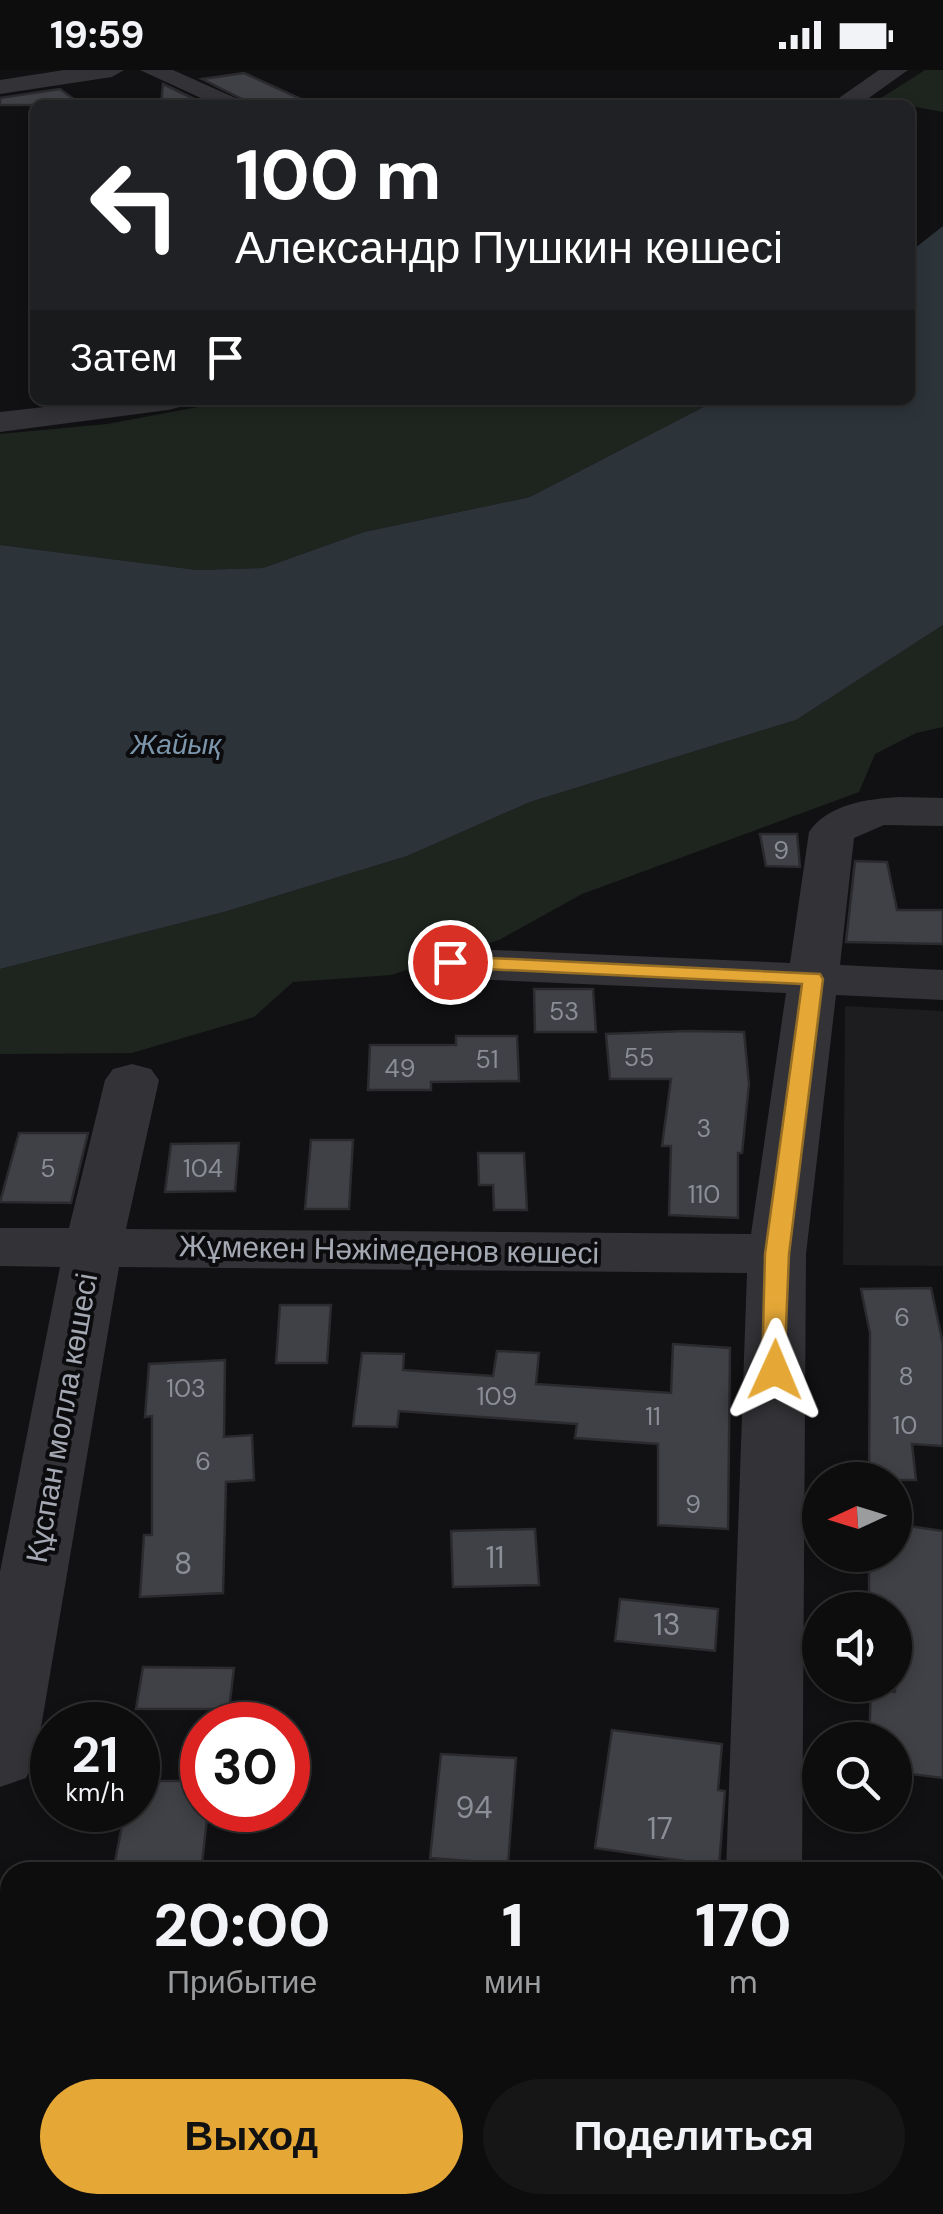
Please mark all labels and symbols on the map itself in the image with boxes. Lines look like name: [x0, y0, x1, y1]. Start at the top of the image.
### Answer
water label: Жайық: [129, 726, 223, 763]
house number: 9: [773, 834, 789, 867]
pin: [408, 920, 493, 1005]
house number: 53: [549, 995, 579, 1028]
house number: 55: [624, 1041, 654, 1074]
house number: 51: [475, 1043, 499, 1076]
house number: 49: [385, 1052, 415, 1085]
house number: 3: [697, 1112, 711, 1145]
house number: 5: [40, 1152, 56, 1185]
house number: 104: [183, 1152, 223, 1185]
house number: 110: [688, 1178, 720, 1211]
street label: Жұмекен Нәжімеденов көшесі: [179, 1226, 599, 1273]
street label: Құспан молла көшесі: [17, 1270, 106, 1566]
house number: 6: [894, 1301, 910, 1334]
position arrow: [723, 1318, 827, 1422]
house number: 8: [898, 1360, 914, 1393]
house number: 103: [166, 1372, 206, 1405]
house number: 109: [477, 1380, 517, 1413]
house number: 11: [645, 1400, 661, 1433]
house number: 10: [893, 1409, 917, 1442]
house number: 6: [195, 1445, 211, 1478]
north arrow: [802, 1462, 912, 1572]
house number: 9: [685, 1488, 701, 1521]
house number: 11: [486, 1538, 504, 1577]
house number: 8: [174, 1544, 192, 1583]
house number: 13: [653, 1605, 681, 1644]
speed limit sign: 30: [180, 1702, 310, 1832]
house number: 94: [455, 1788, 493, 1827]
house number: 17: [647, 1809, 673, 1848]

